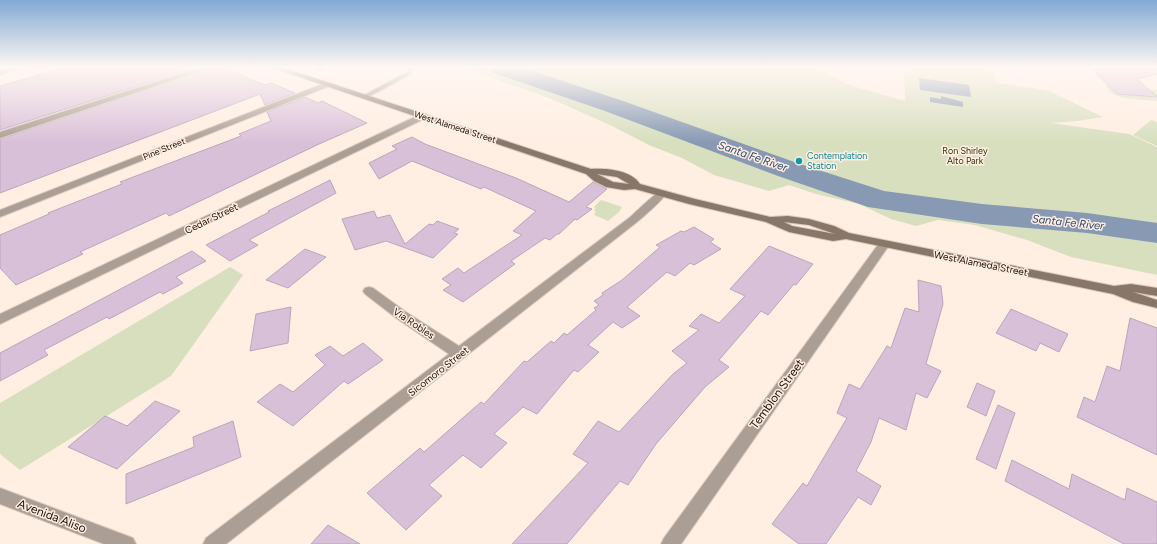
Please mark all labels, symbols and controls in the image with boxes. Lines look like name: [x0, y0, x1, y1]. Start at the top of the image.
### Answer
street label: West Alameda Street: [413, 108, 498, 145]
street label: Pine Street: [141, 135, 187, 162]
water label: Santa Fe River: [717, 139, 790, 175]
park label: Ron Shirley Alto Park: [942, 145, 988, 166]
place label: Contemplation Station: [807, 150, 867, 171]
marker: Contemplation Station: [794, 156, 804, 166]
street label: Cedar Street: [183, 200, 240, 237]
water label: Santa Fe River: [1031, 212, 1106, 233]
street label: West Alameda Street: [933, 248, 1029, 279]
street label: Via Robles: [391, 305, 437, 342]
street label: Sicomoro Street: [405, 343, 471, 399]
street label: Temblon Street: [747, 356, 807, 432]
street label: Avenida Aliso: [16, 497, 88, 536]

